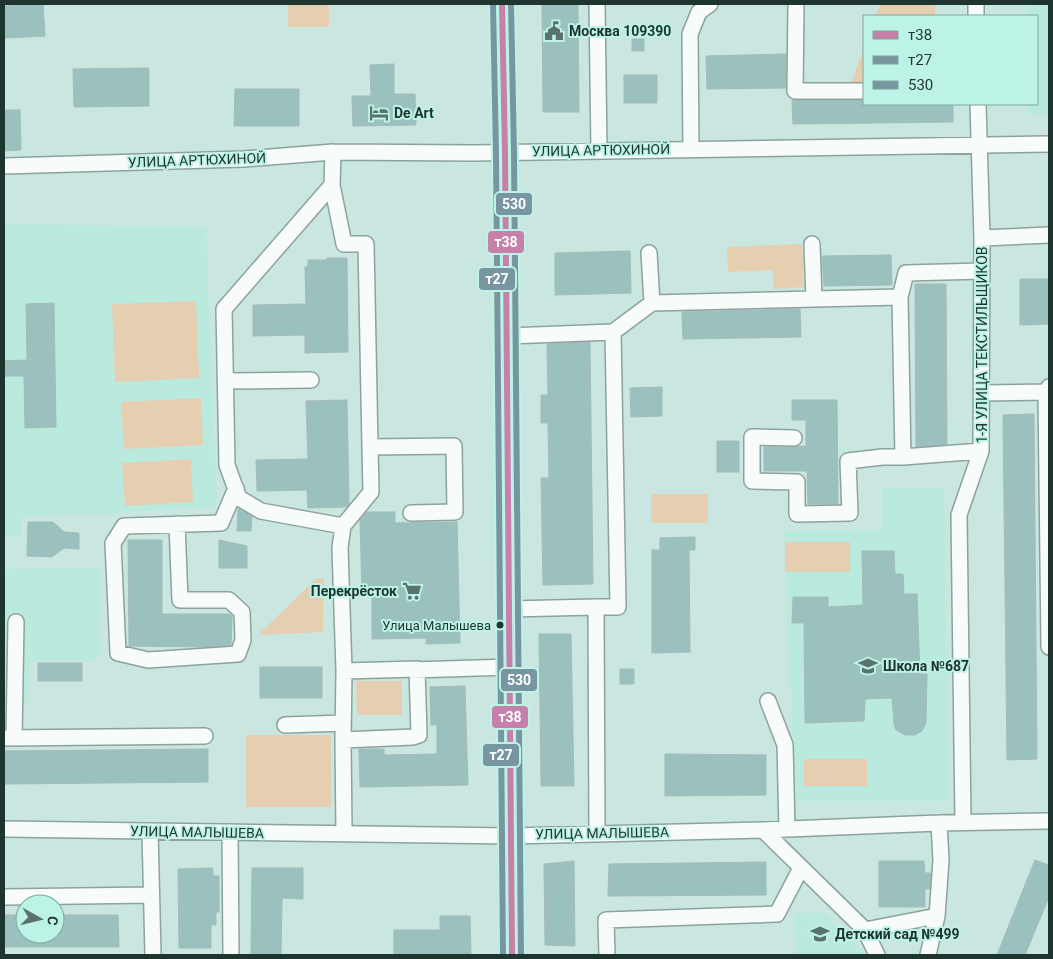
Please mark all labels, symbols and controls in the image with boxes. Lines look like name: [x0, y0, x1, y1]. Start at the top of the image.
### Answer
legend: [863, 15, 1038, 105]
public building icon: Москва 109390: [543, 20, 565, 42]
place label: Москва 109390: [569, 23, 671, 39]
text: т38: [908, 26, 932, 44]
text: т27: [908, 51, 932, 69]
text: 530: [908, 76, 933, 94]
hotel icon: De Art: [368, 102, 390, 124]
place label: De Art: [394, 105, 434, 121]
street label: УЛИЦА АРТЮХИНОЙ: [532, 141, 670, 159]
street label: УЛИЦА АРТЮХИНОЙ: [128, 150, 266, 170]
line badge: 530: [495, 192, 533, 216]
text: 530: [502, 196, 526, 212]
line badge: т38: [487, 230, 525, 254]
text: т38: [494, 234, 518, 250]
street label: 1-Я УЛИЦА ТЕКСТИЛЬЩИКОВ: [974, 246, 990, 444]
line badge: т27: [478, 267, 516, 291]
text: т27: [485, 271, 509, 287]
supermarket icon: Перекрёсток: [401, 580, 423, 602]
place label: Перекрёсток: [311, 583, 397, 599]
place label: Улица Малышева: [382, 618, 491, 633]
marker: Улица Малышева: [495, 620, 505, 630]
school or university icon: Школа №687: [857, 655, 879, 677]
place label: Школа №687: [883, 658, 969, 674]
line badge: 530: [500, 668, 538, 692]
text: 530: [507, 672, 531, 688]
line badge: т38: [491, 705, 529, 729]
text: т38: [498, 709, 522, 725]
line badge: т27: [482, 743, 520, 767]
text: т27: [489, 747, 513, 763]
street label: УЛИЦА МАЛЫШЕВА: [130, 823, 264, 841]
street label: УЛИЦА МАЛЫШЕВА: [535, 824, 669, 842]
north arrow: [15, 894, 65, 944]
text: С: [44, 915, 61, 926]
school or university icon: Детский сад №499: [809, 923, 831, 945]
place label: Детский сад №499: [835, 926, 959, 942]

